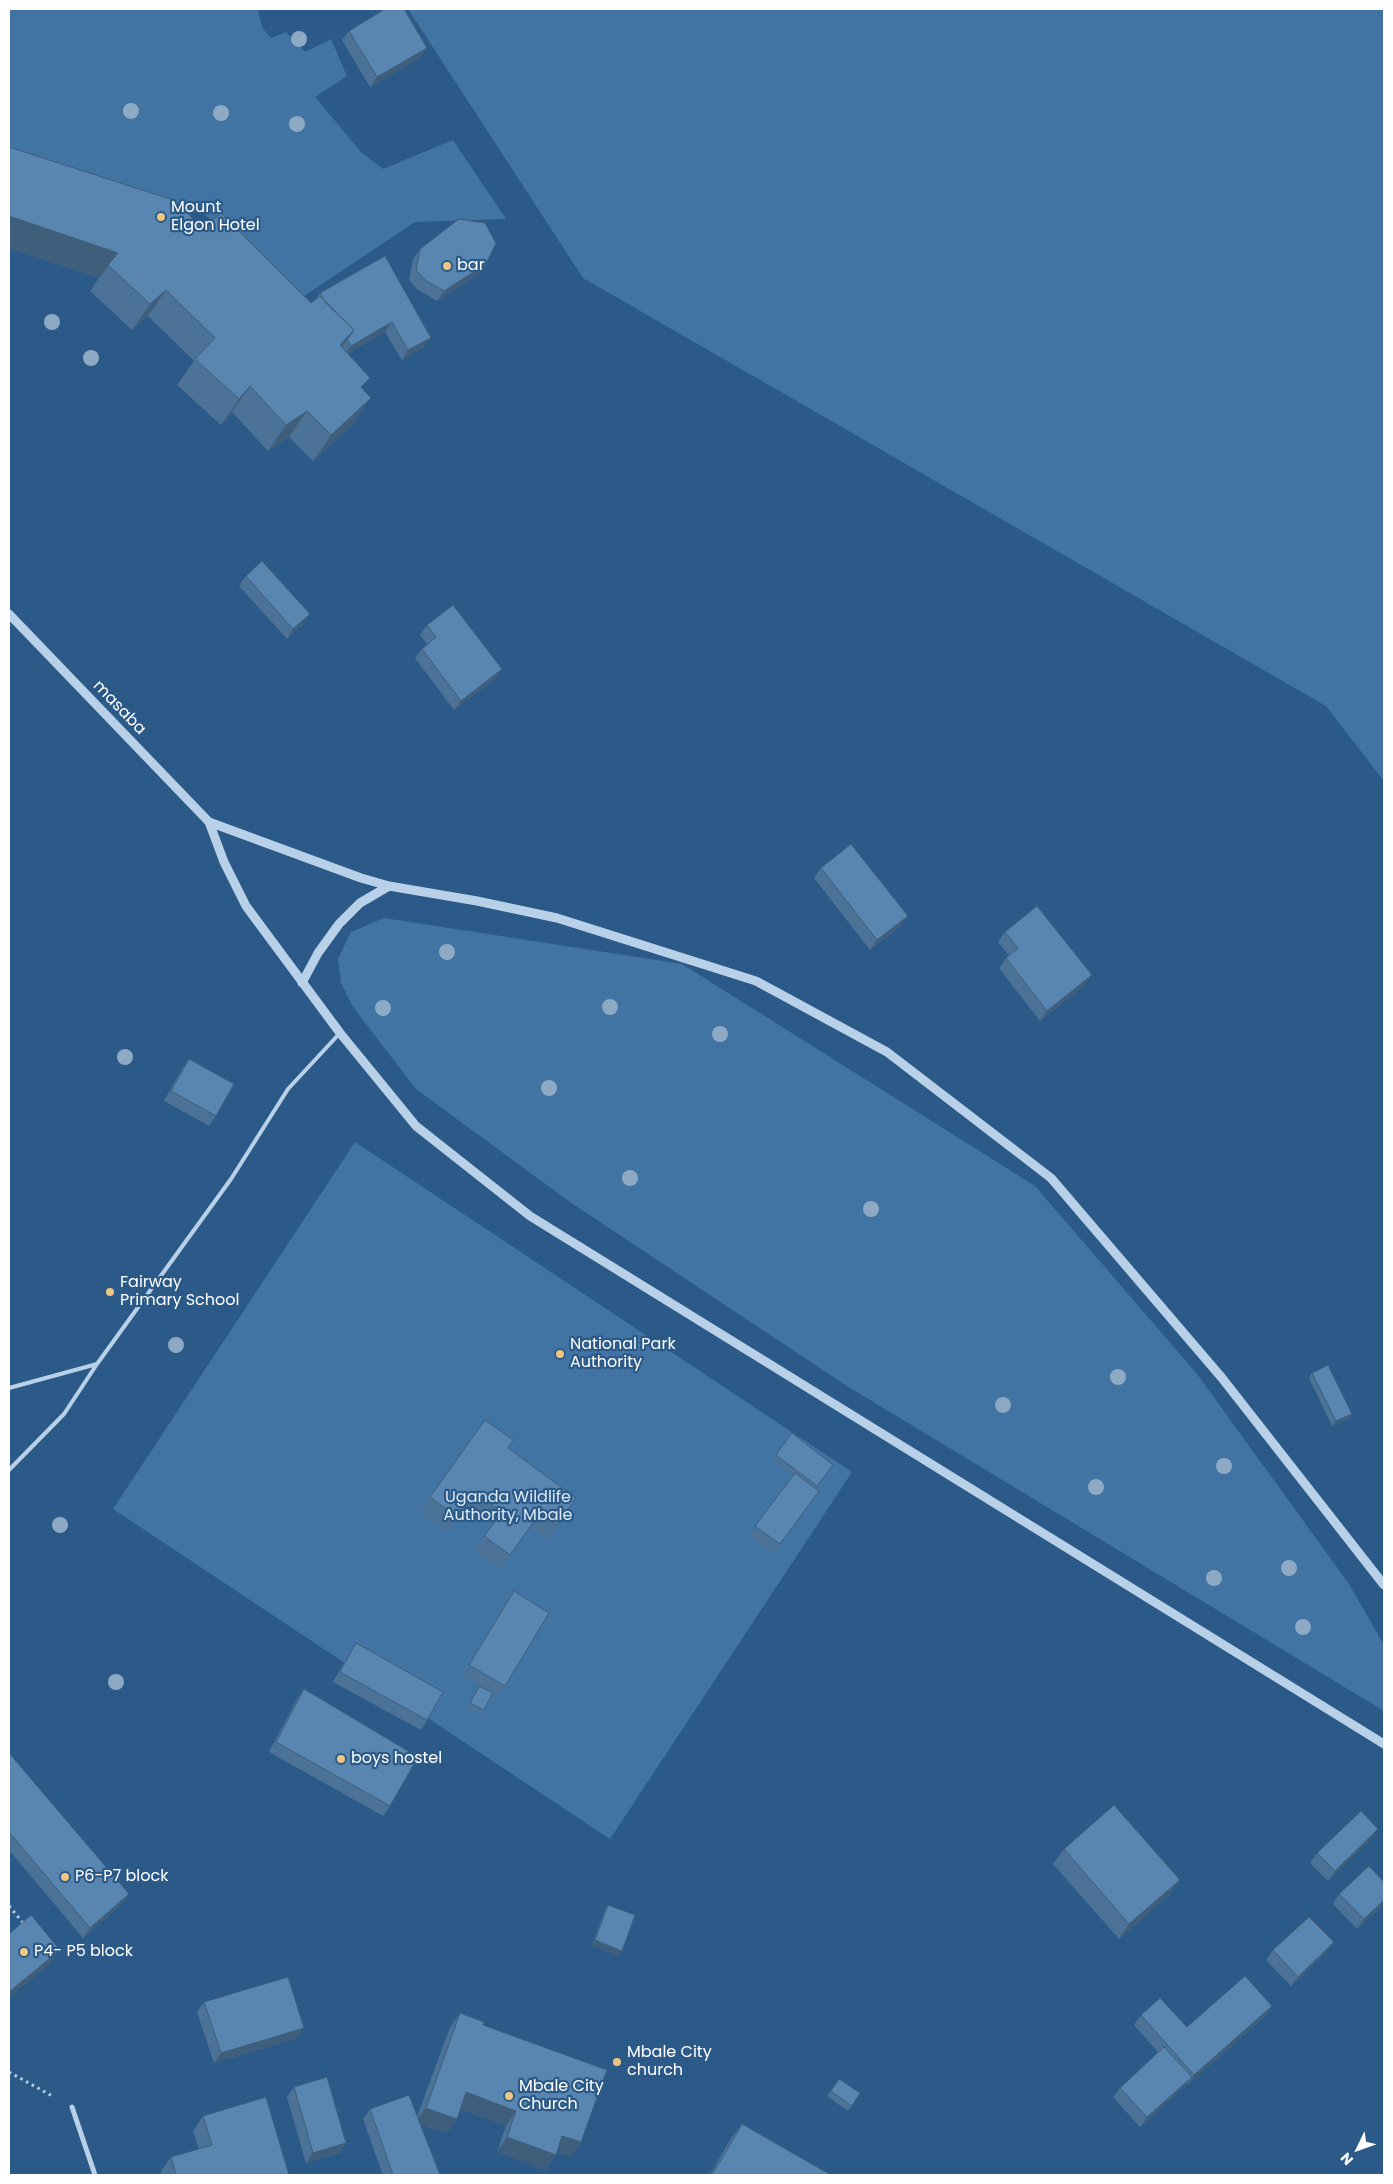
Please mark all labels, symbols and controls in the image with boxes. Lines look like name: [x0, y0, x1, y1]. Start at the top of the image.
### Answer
place label: Mount Elgon Hotel: [171, 198, 260, 236]
marker: Mount Elgon Hotel: [155, 211, 167, 223]
place label: bar: [457, 256, 485, 276]
marker: bar: [441, 260, 453, 272]
street label: masaba: [88, 677, 150, 739]
place label: Fairway Primary School: [120, 1273, 239, 1311]
marker: Fairway Primary School: [104, 1286, 116, 1298]
place label: National Park Authority: [570, 1335, 676, 1373]
marker: National Park Authority: [554, 1348, 566, 1360]
park label: Uganda Wildlife Authority, Mbale: [444, 1488, 572, 1526]
place label: boys hostel: [351, 1749, 442, 1769]
marker: boys hostel: [335, 1753, 347, 1765]
place label: P6-P7 block: [75, 1867, 168, 1887]
marker: P6-P7 block: [59, 1871, 71, 1883]
place label: P4- P5 block: [34, 1942, 133, 1962]
marker: P4- P5 block: [18, 1946, 30, 1958]
place label: Mbale City church: [627, 2043, 712, 2081]
marker: Mbale City church: [611, 2056, 623, 2068]
place label: Mbale City Church: [519, 2077, 604, 2115]
marker: Mbale City Church: [503, 2090, 515, 2102]
north arrow: [1333, 2124, 1383, 2174]
text: N: [1336, 2148, 1358, 2170]

